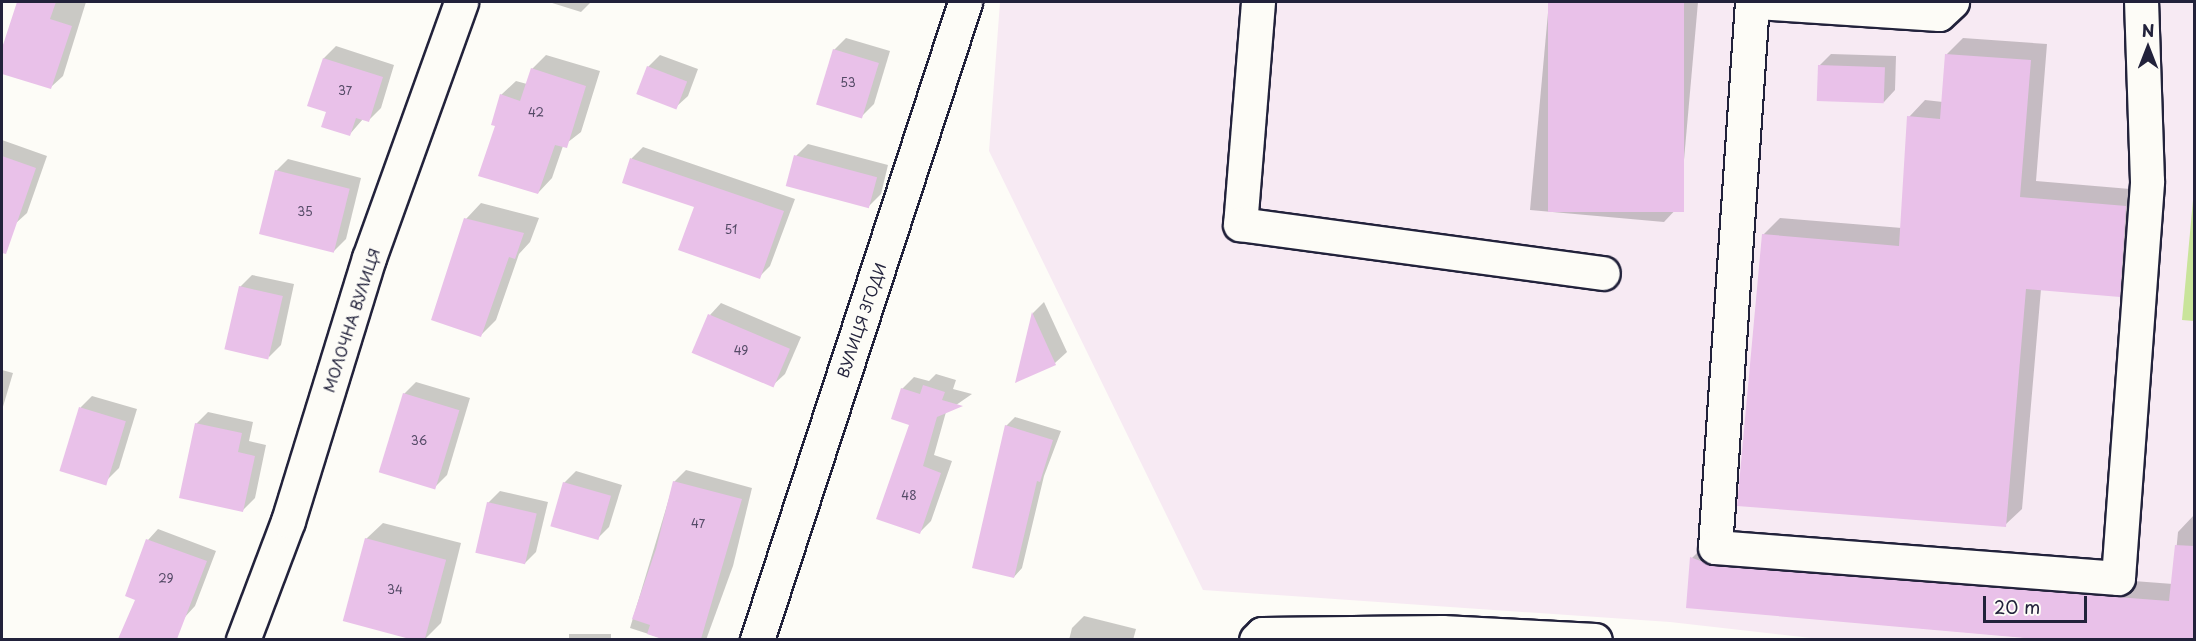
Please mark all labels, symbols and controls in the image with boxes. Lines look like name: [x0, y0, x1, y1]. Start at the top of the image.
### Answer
north arrow: [2118, 18, 2178, 78]
text: N: [2142, 18, 2154, 42]
house number: 53: [840, 76, 856, 90]
house number: 37: [338, 84, 352, 98]
house number: 42: [528, 106, 544, 120]
house number: 35: [297, 205, 313, 219]
house number: 51: [725, 223, 737, 237]
street label: МОЛОЧНА ВУЛИЦЯ: [319, 245, 383, 395]
street label: ВУЛИЦЯ ЗГОДИ: [833, 260, 889, 380]
house number: 49: [734, 344, 748, 358]
house number: 36: [411, 434, 427, 448]
house number: 48: [901, 489, 917, 503]
house number: 47: [691, 517, 705, 531]
house number: 29: [158, 572, 174, 586]
house number: 34: [387, 583, 403, 597]
scale bar: [1986, 584, 2090, 622]
text: 20 m: [1994, 593, 2040, 620]

